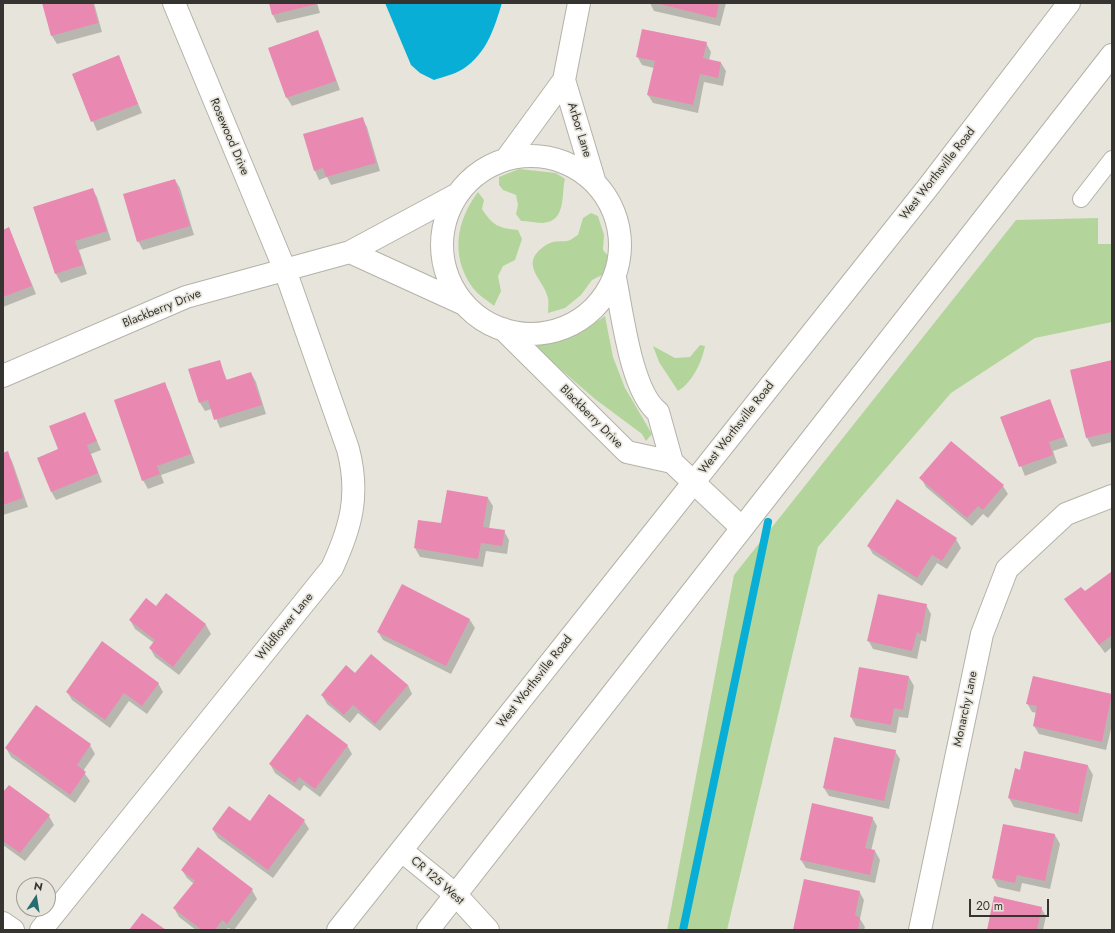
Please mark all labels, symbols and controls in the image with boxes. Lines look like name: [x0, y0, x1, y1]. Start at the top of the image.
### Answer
street label: Rosewood Drive: [206, 96, 252, 178]
street label: Arbor Lane: [564, 101, 594, 159]
street label: West Worthsville Road: [897, 125, 979, 223]
street label: Blackberry Drive: [121, 287, 203, 331]
street label: West Worthsville Road: [696, 379, 778, 477]
street label: Blackberry Drive: [556, 382, 626, 452]
street label: Wildflower Lane: [253, 590, 317, 664]
street label: West Worthsville Road: [494, 633, 576, 731]
street label: Monarchy Lane: [951, 670, 981, 748]
street label: CR 125 West: [407, 854, 467, 908]
north arrow: [16, 877, 56, 917]
text: N: [32, 878, 44, 895]
scale bar: [971, 891, 1051, 917]
text: 20 m: [976, 897, 1003, 915]

